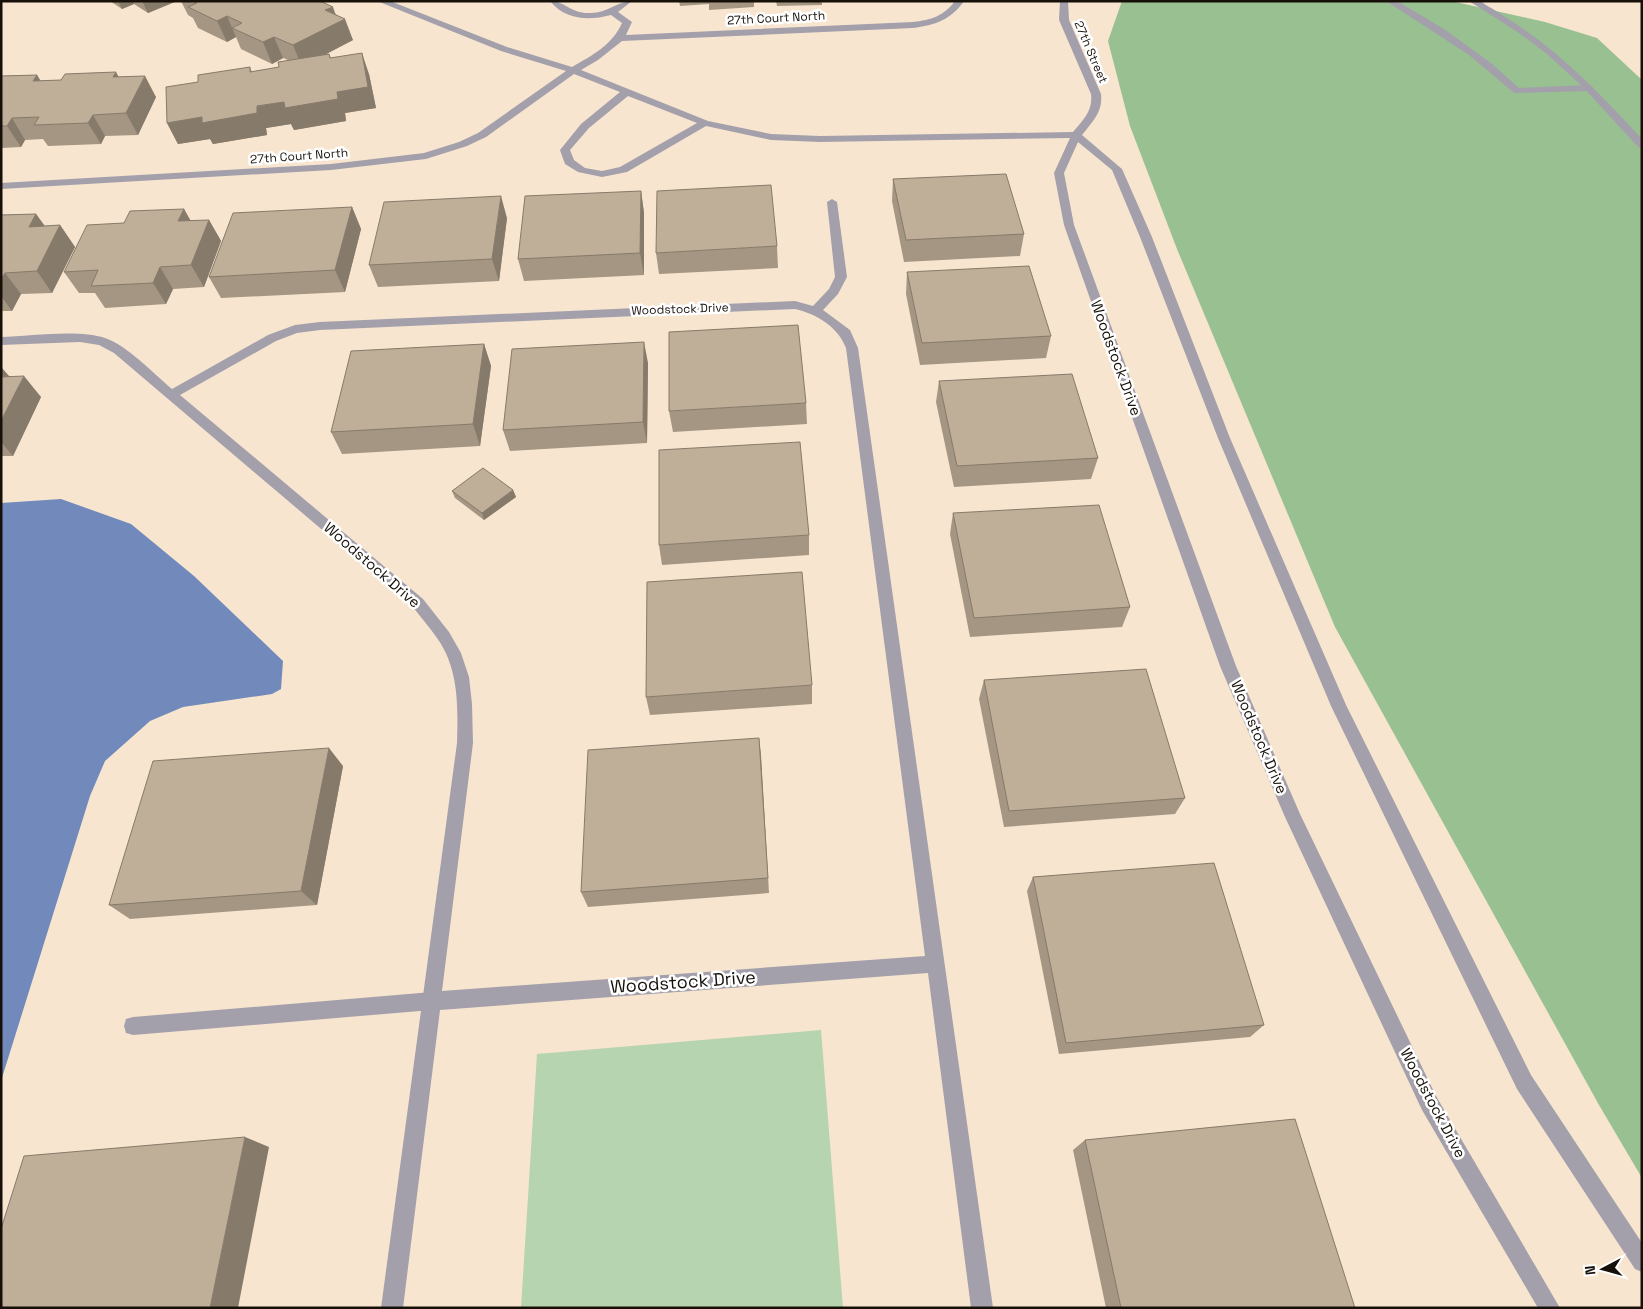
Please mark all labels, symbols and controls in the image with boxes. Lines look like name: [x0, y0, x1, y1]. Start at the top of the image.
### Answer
street label: 27th Court North: [727, 7, 825, 29]
street label: 27th Street: [1071, 18, 1111, 86]
street label: 27th Court North: [249, 145, 349, 167]
street label: Woodstock Drive: [1087, 297, 1146, 418]
street label: Woodstock Drive: [631, 299, 729, 319]
street label: Woodstock Drive: [320, 518, 425, 612]
street label: Woodstock Drive: [1227, 677, 1292, 797]
street label: Woodstock Drive: [609, 965, 757, 998]
street label: Woodstock Drive: [1397, 1045, 1470, 1161]
north arrow: [1578, 1244, 1628, 1294]
text: N: [1581, 1265, 1600, 1276]

